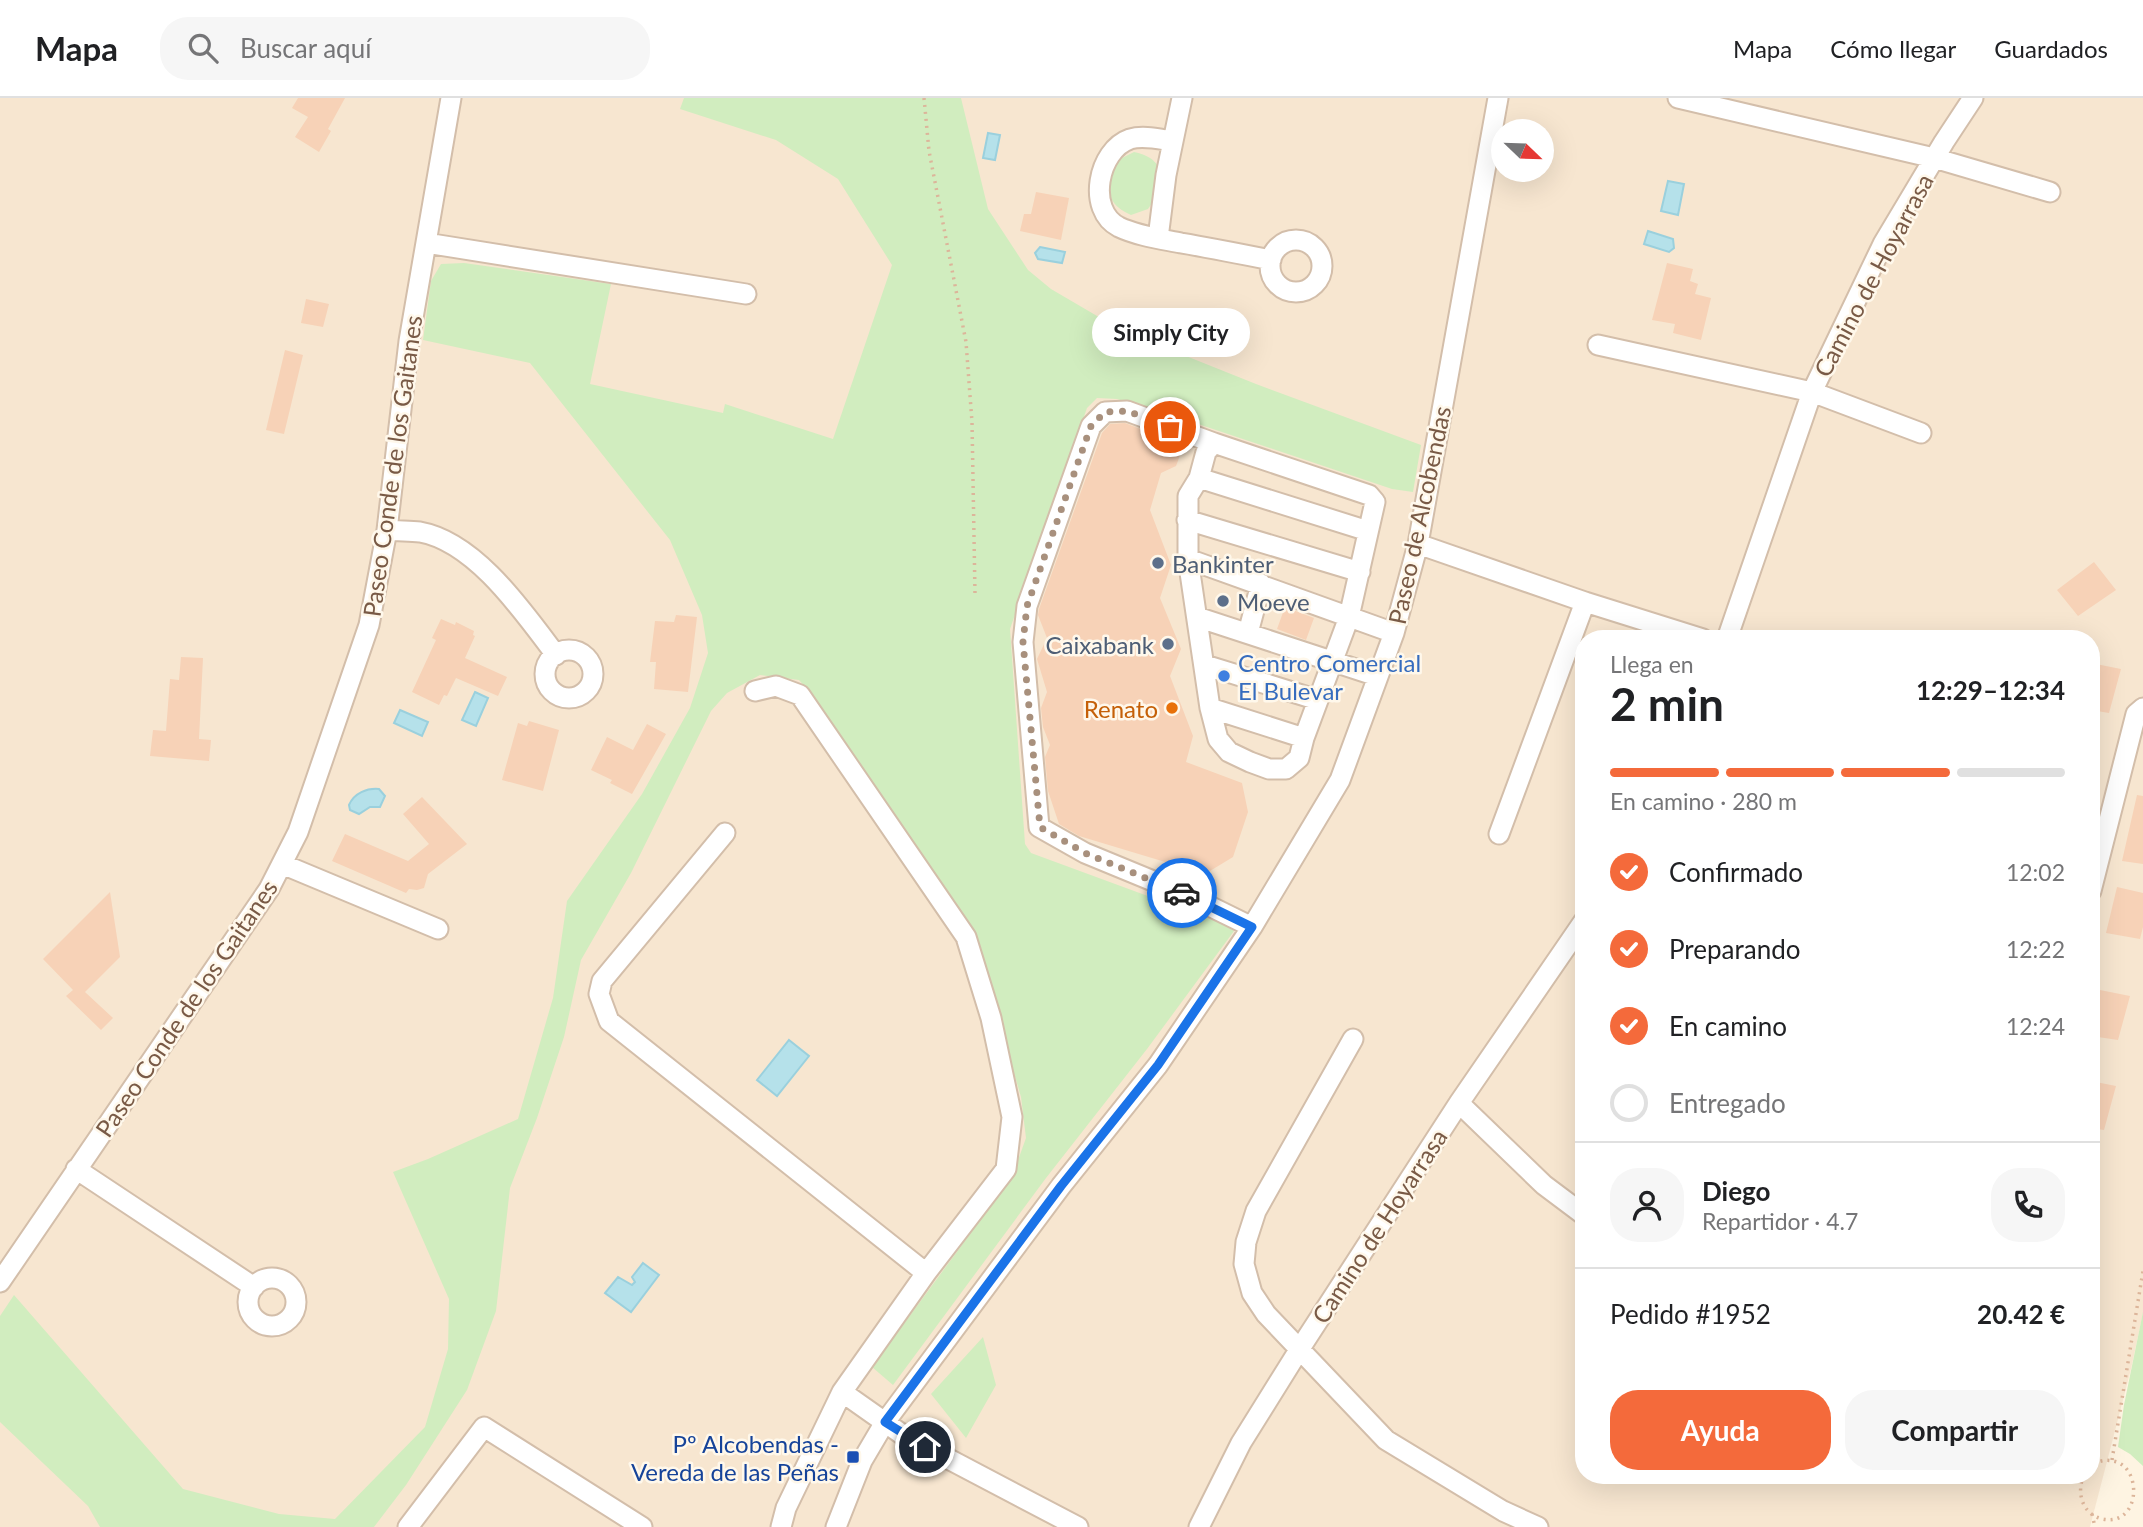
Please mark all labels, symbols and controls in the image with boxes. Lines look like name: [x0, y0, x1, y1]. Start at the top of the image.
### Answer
search box: [160, 17, 650, 80]
text: Mapa: [35, 28, 118, 68]
icon: search: [184, 29, 222, 67]
text: Buscar aquí: [240, 32, 371, 64]
text: Mapa: [1733, 34, 1792, 63]
text: Cómo llegar: [1830, 34, 1956, 63]
text: Guardados: [1994, 34, 2108, 63]
north arrow: [1491, 119, 1554, 182]
map controls: [1491, 119, 1554, 182]
street label: Camino de Hoyarrasa: [1807, 169, 1939, 381]
callout: Simply City: [1091, 308, 1249, 357]
street label: Paseo Conde de los Gaitanes: [356, 313, 428, 619]
text: Simply City: [1113, 318, 1229, 346]
pin: [1140, 397, 1200, 457]
street label: Paseo de Alcobendas: [1382, 403, 1456, 627]
icon: bag: [1151, 408, 1189, 446]
place label: Bankinter: [1172, 549, 1274, 578]
marker: Bankinter: [1150, 555, 1166, 571]
place label: Moeve: [1237, 587, 1310, 616]
marker: Moeve: [1215, 593, 1231, 609]
place label: Caixabank: [1045, 630, 1155, 659]
marker: Caixabank: [1160, 636, 1176, 652]
place label: Centro Comercial El Bulevar: [1238, 648, 1421, 705]
text: Llega en: [1610, 650, 1694, 678]
marker: Centro Comercial El Bulevar: [1216, 668, 1232, 684]
text: 12:29–12:34: [1916, 674, 2065, 706]
text: 2 min: [1610, 676, 1724, 731]
place label: Renato: [1084, 694, 1158, 723]
marker: Renato: [1164, 700, 1180, 716]
text: En camino · 280 m: [1610, 787, 1797, 815]
icon: check: [1610, 853, 1648, 891]
text: Confirmado: [1669, 856, 1803, 888]
courier: [1147, 858, 1217, 928]
text: 12:02: [2006, 858, 2065, 886]
street label: Paseo Conde de los Gaitanes: [89, 874, 283, 1142]
icon: car: [1163, 874, 1201, 912]
icon: check: [1610, 930, 1648, 968]
text: Preparando: [1669, 933, 1801, 965]
text: 12:22: [2006, 935, 2065, 963]
icon: check: [1610, 1007, 1648, 1045]
text: En camino: [1669, 1010, 1787, 1042]
text: 12:24: [2006, 1012, 2065, 1040]
text: Entregado: [1669, 1087, 1786, 1119]
street label: Camino de Hoyarrasa: [1305, 1123, 1453, 1329]
button: person: [1610, 1168, 1684, 1242]
button: phone: [1991, 1168, 2065, 1242]
text: Diego: [1702, 1175, 1770, 1207]
text: Repartidor · 4.7: [1702, 1207, 1858, 1235]
text: Pedido #1952: [1610, 1298, 1771, 1330]
text: 20.42 €: [1977, 1298, 2065, 1330]
button: Ayuda: [1610, 1390, 1831, 1470]
button: Compartir: [1845, 1390, 2065, 1470]
pin: [895, 1417, 955, 1477]
icon: home: [906, 1428, 944, 1466]
place label: Pº Alcobendas - Vereda de las Peñas: [631, 1429, 839, 1486]
marker: Pº Alcobendas - Vereda de las Peñas: [845, 1449, 861, 1465]

